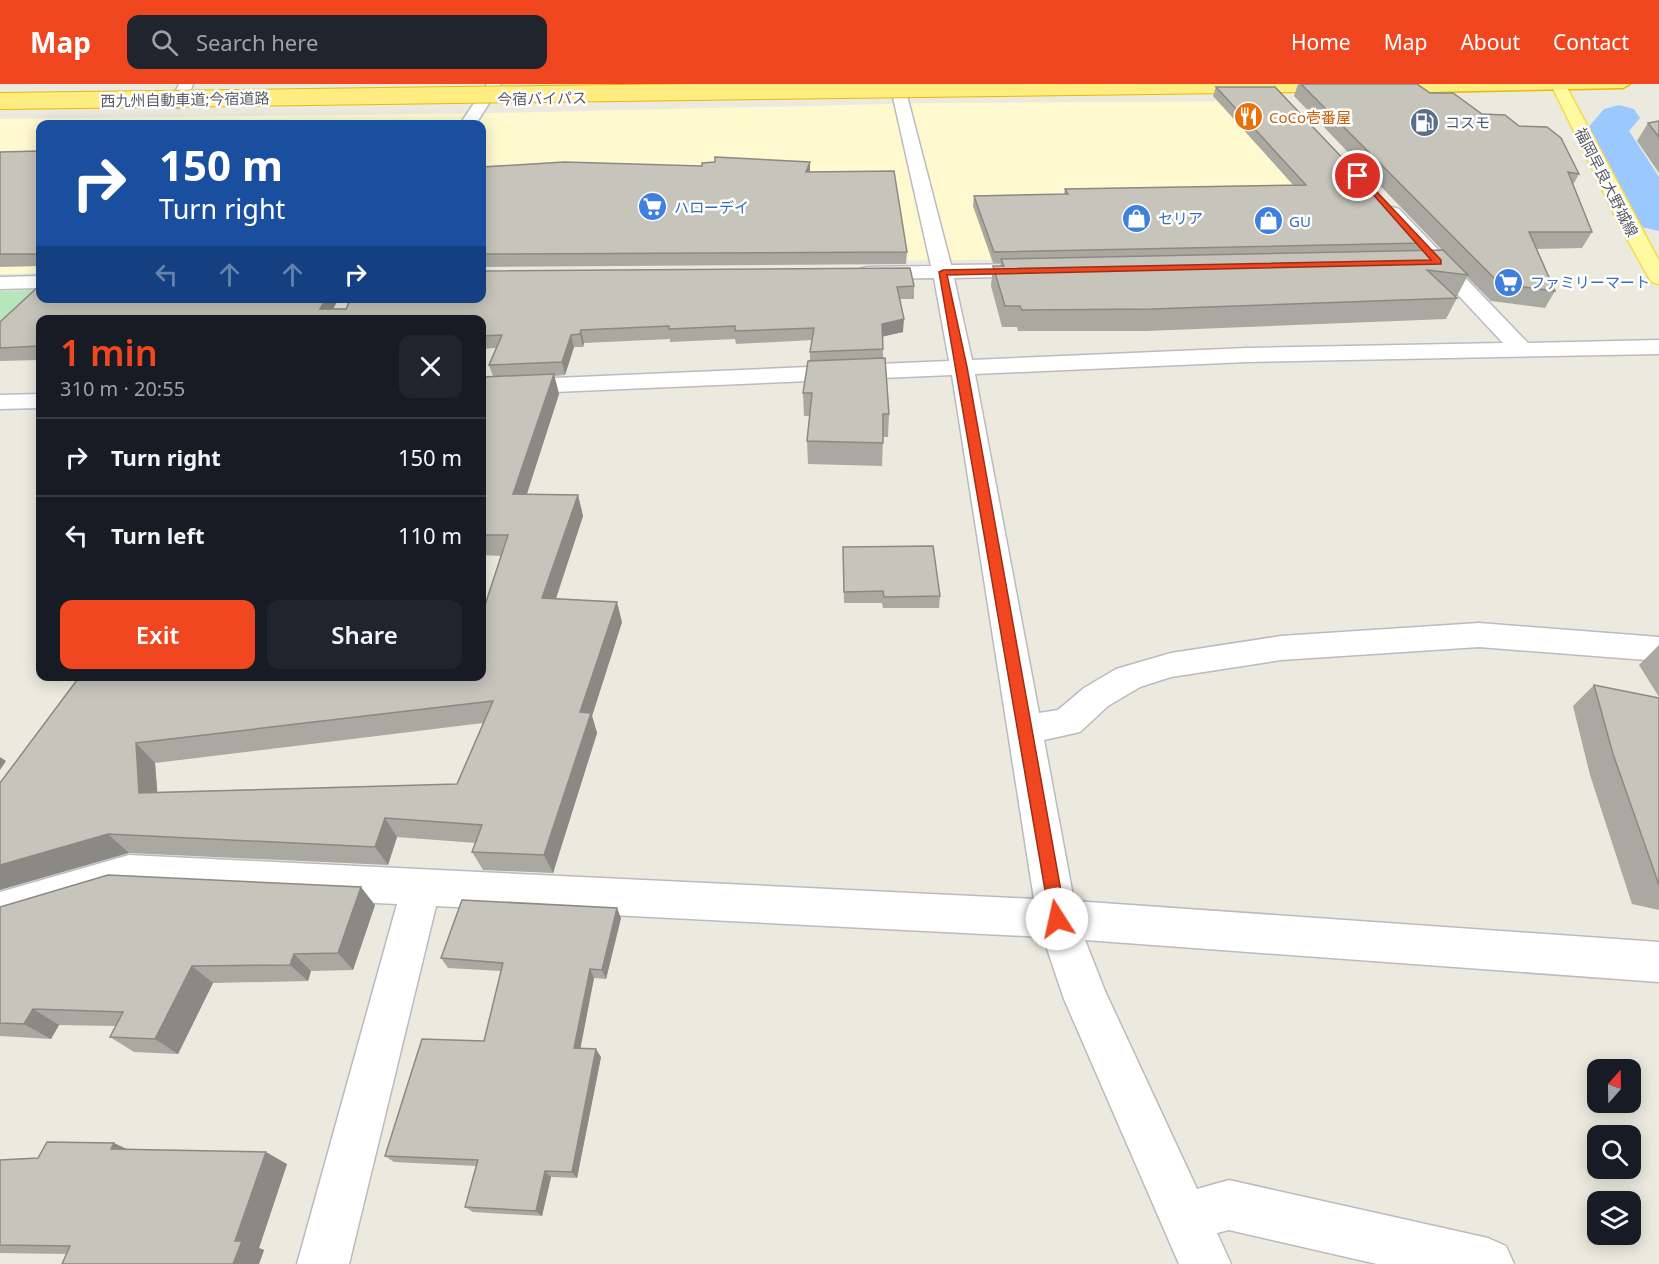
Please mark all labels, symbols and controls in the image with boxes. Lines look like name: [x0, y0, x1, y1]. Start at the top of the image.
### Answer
search box: [127, 15, 547, 69]
text: Map: [30, 23, 91, 61]
icon: search: [148, 26, 181, 59]
text: Search here: [196, 27, 318, 57]
text: Home: [1291, 28, 1351, 56]
text: Map: [1384, 28, 1427, 56]
text: About: [1460, 28, 1520, 56]
text: Contact: [1553, 28, 1629, 56]
street label: 今宿バイパス: [497, 87, 587, 109]
street label: 西九州自動車道;今宿道路: [100, 88, 270, 110]
restaurant icon: CoCo壱番屋: [1232, 101, 1264, 133]
fuel station icon: コスモ: [1408, 106, 1440, 138]
place label: CoCo壱番屋: [1269, 107, 1351, 127]
place label: コスモ: [1445, 112, 1490, 132]
street label: 福岡早良大野城線: [1571, 124, 1643, 240]
text: 150 m: [159, 136, 283, 193]
icon: right: [60, 144, 138, 222]
pin: [1332, 150, 1383, 201]
icon: arrive: [1341, 159, 1374, 192]
text: Turn right: [159, 190, 285, 227]
supermarket icon: ハローデイ: [637, 191, 669, 223]
place label: ハローデイ: [674, 197, 749, 217]
shop icon: セリア: [1121, 202, 1153, 234]
shop icon: GU: [1252, 205, 1284, 237]
place label: セリア: [1158, 208, 1203, 228]
place label: GU: [1289, 211, 1311, 231]
icon: left: [150, 258, 183, 291]
icon: ahead: [213, 258, 246, 291]
icon: ahead: [276, 258, 309, 291]
icon: right: [339, 258, 372, 291]
supermarket icon: ファミリーマート: [1493, 266, 1525, 298]
place label: ファミリーマート: [1530, 272, 1650, 292]
text: 1 min: [60, 328, 158, 377]
button: close: [399, 335, 462, 398]
text: 310 m · 20:55: [60, 375, 185, 402]
icon: right: [60, 441, 93, 474]
text: Turn right: [111, 442, 221, 472]
text: 150 m: [398, 442, 462, 472]
icon: left: [60, 519, 93, 552]
text: Turn left: [111, 520, 205, 550]
text: 110 m: [398, 520, 462, 550]
button: Exit: [60, 600, 255, 669]
button: Share: [267, 600, 462, 669]
position arrow: [1025, 887, 1089, 951]
north arrow: [1587, 1059, 1641, 1113]
map controls: [1587, 1059, 1641, 1245]
button: search: [1587, 1125, 1641, 1179]
button: layers: [1587, 1191, 1641, 1245]

